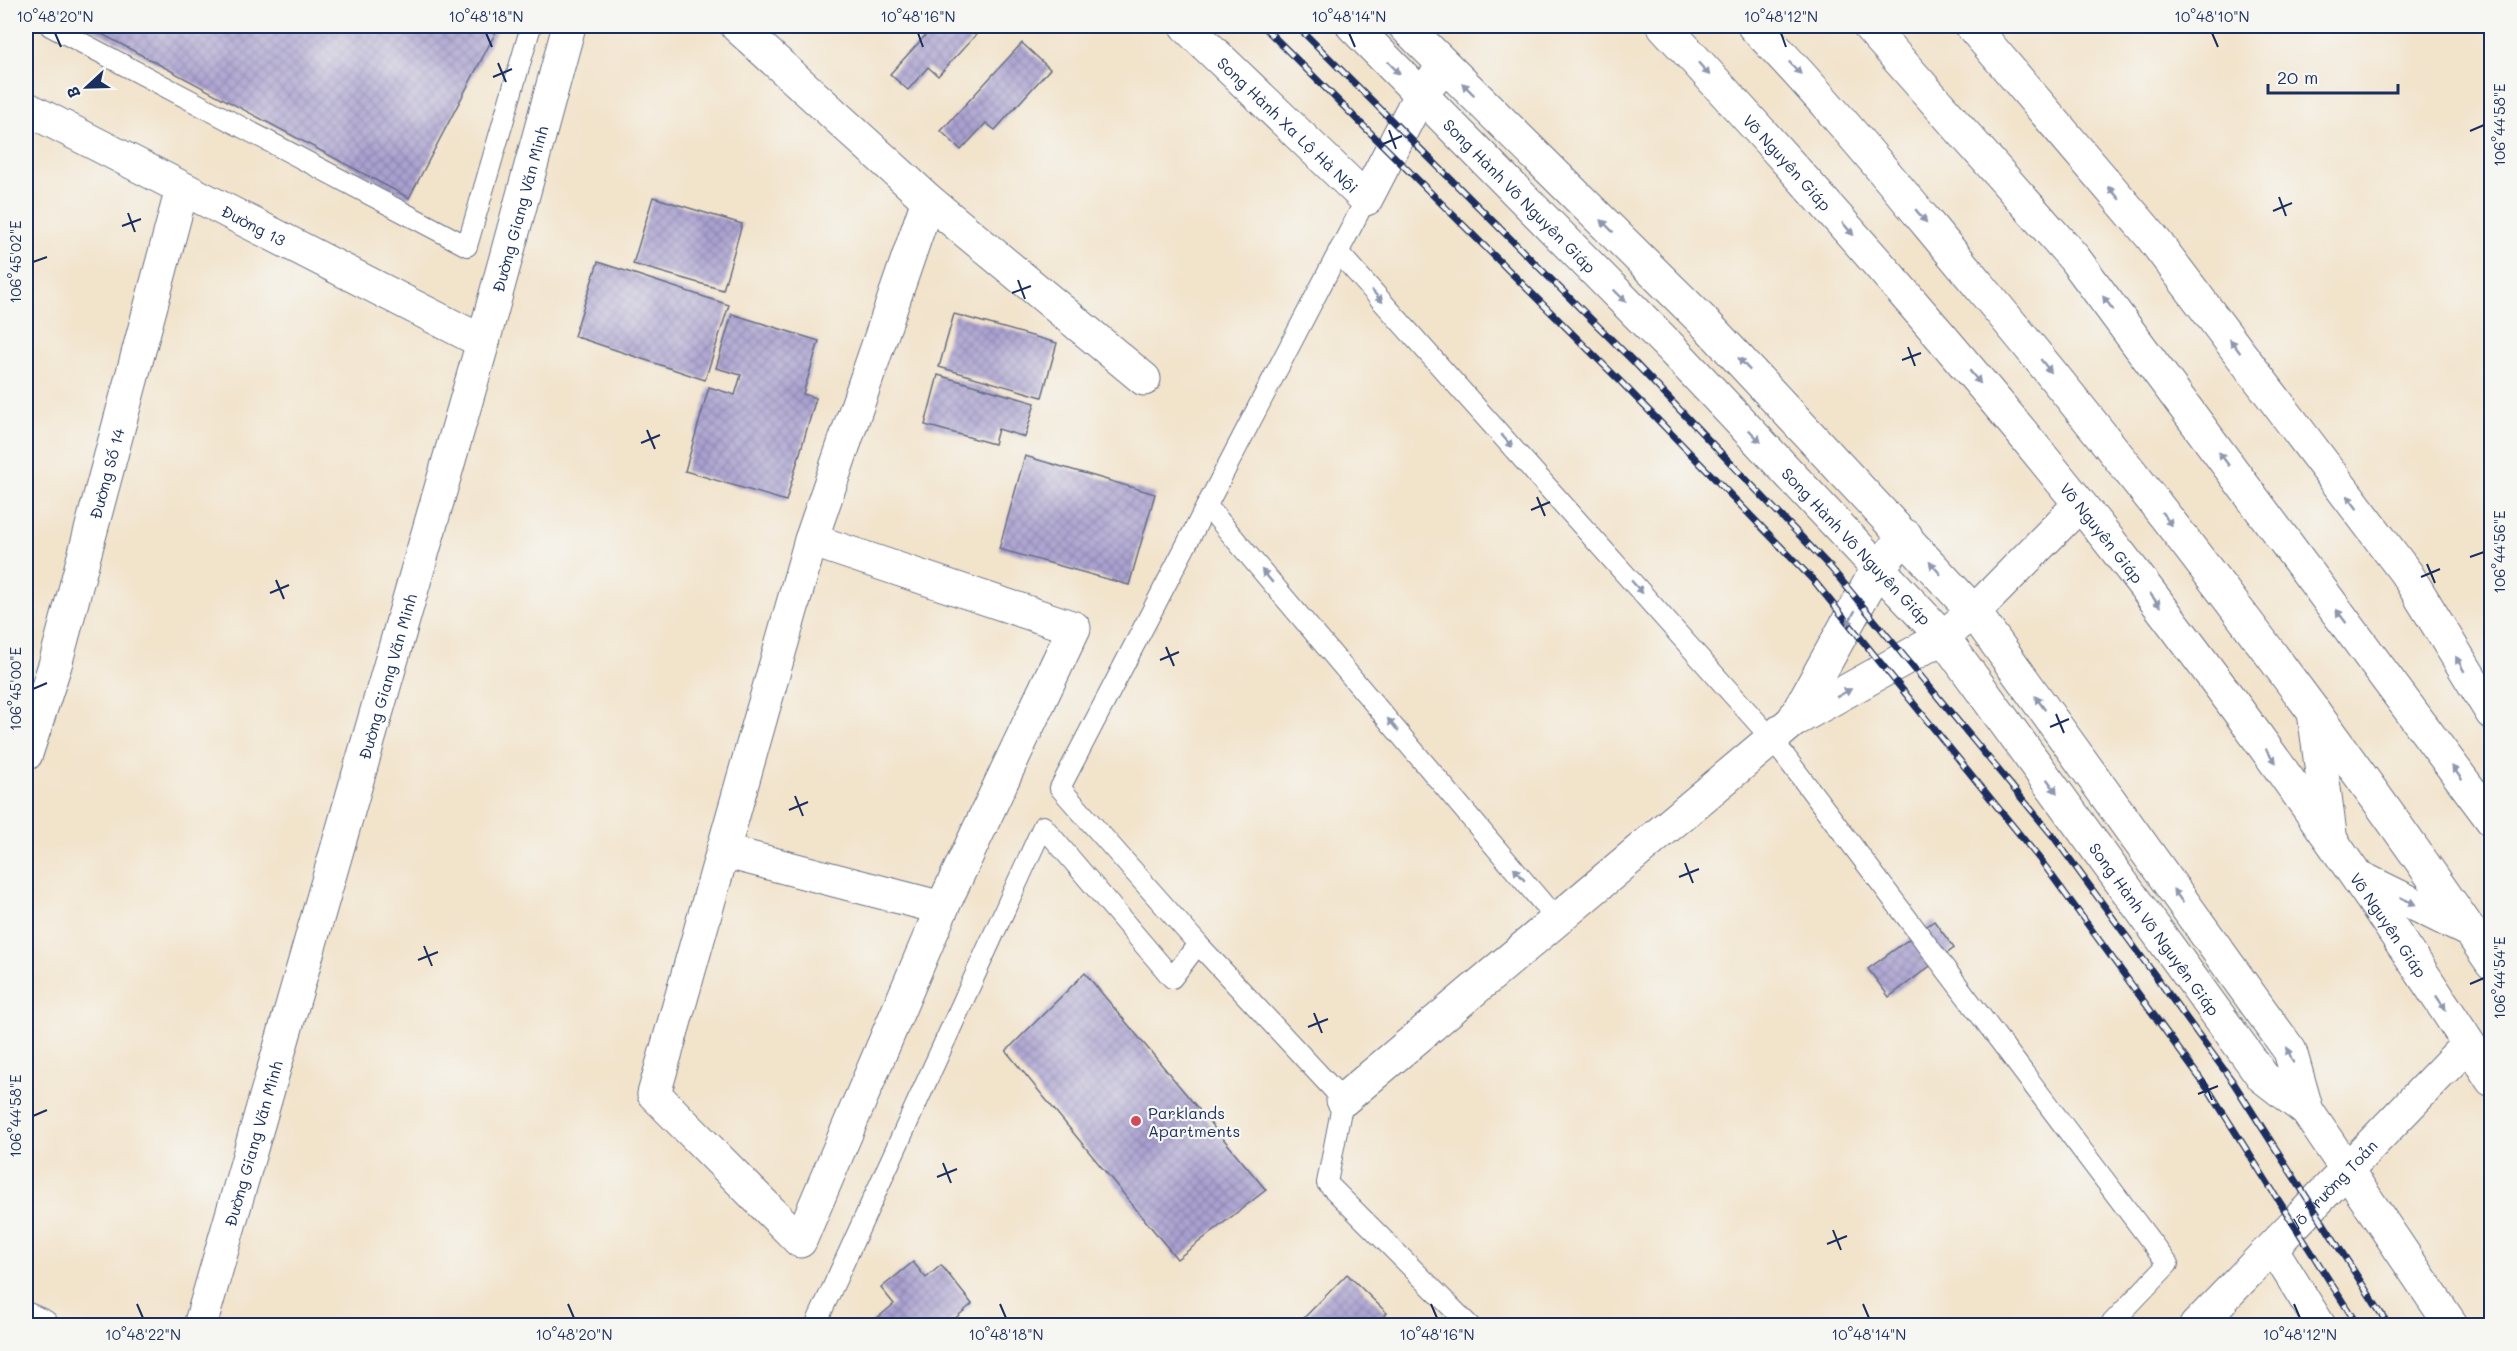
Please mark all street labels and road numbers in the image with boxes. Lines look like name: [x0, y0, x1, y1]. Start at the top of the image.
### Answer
street label: Song Hành Xa Lộ Hà Nội: [1213, 52, 1363, 197]
street label: Võ Nguyên Giáp: [1739, 109, 1837, 215]
street label: Song Hành Võ Nguyên Giáp: [1439, 114, 1601, 277]
street label: Đường Giang Văn Minh: [487, 123, 552, 294]
street label: Đường 13: [218, 199, 290, 250]
street label: Đường Số 14: [84, 425, 128, 521]
street label: Song Hành Võ Nguyên Giáp: [1778, 462, 1936, 629]
street label: Võ Nguyên Giáp: [2056, 478, 2149, 587]
street label: Đường Giang Văn Minh: [353, 591, 421, 762]
street label: Song Hành Võ Nguyên Giáp: [2085, 838, 2225, 1019]
street label: Võ Nguyên Giáp: [2346, 868, 2432, 981]
street label: Đường Giang Văn Minh: [219, 1058, 286, 1229]
street label: Võ Trường Toản: [2283, 1135, 2381, 1235]

